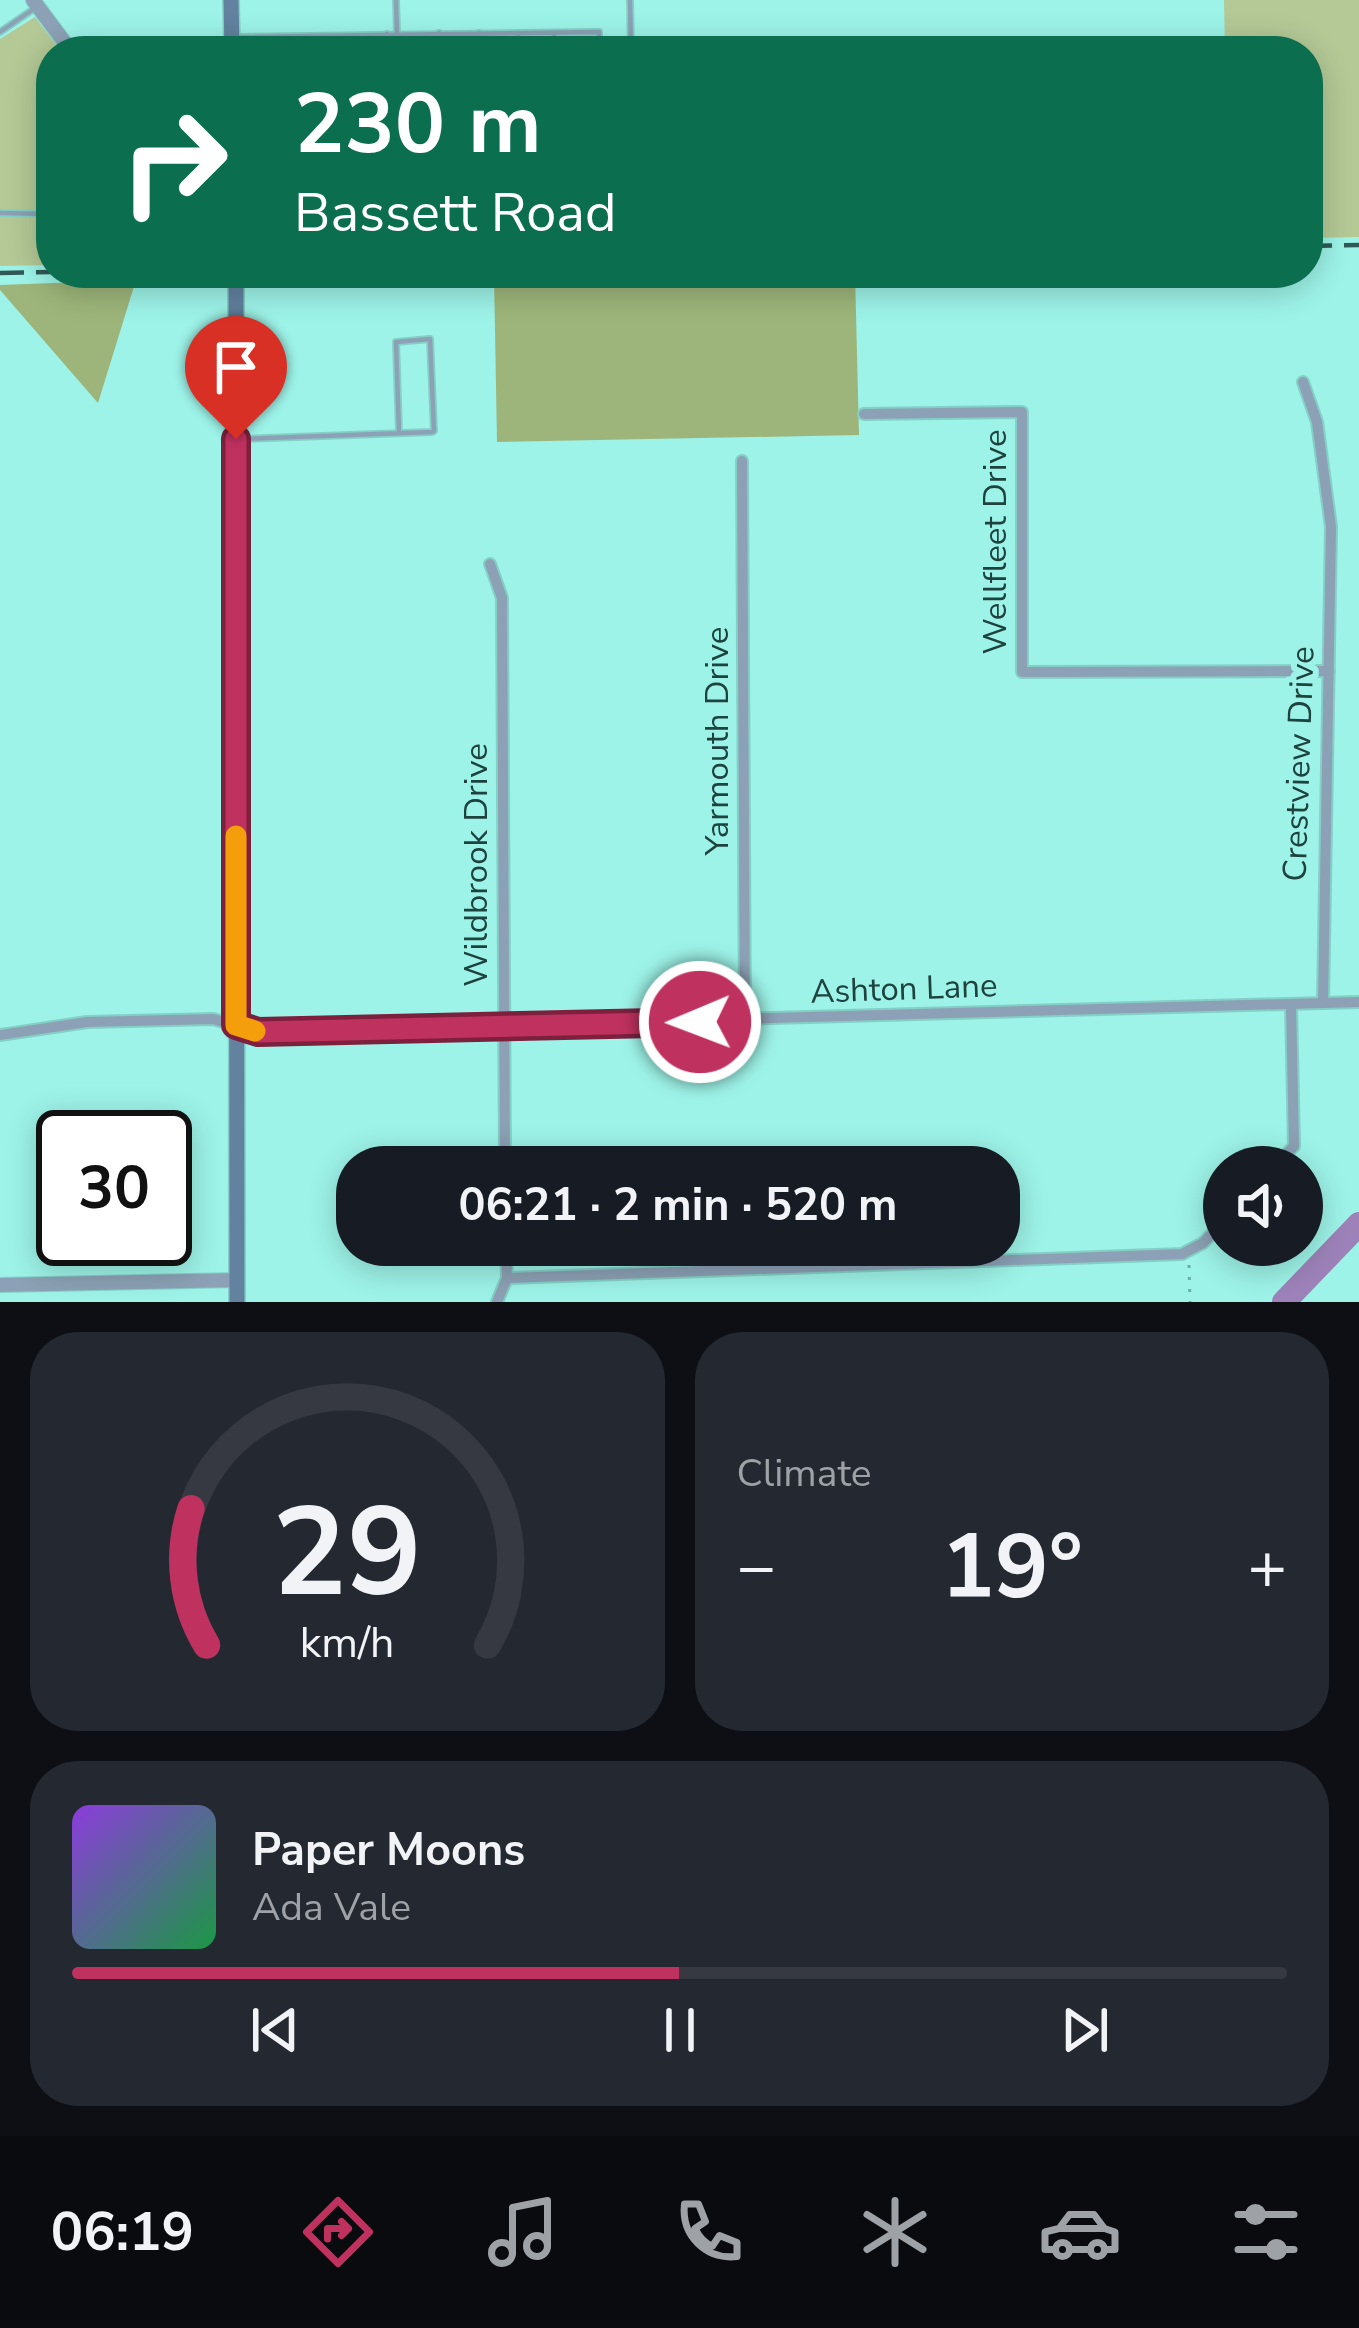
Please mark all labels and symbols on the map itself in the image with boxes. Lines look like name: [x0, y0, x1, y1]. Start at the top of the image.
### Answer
pin: [185, 316, 287, 439]
street label: Wellfleet Drive: [973, 429, 1018, 655]
street label: Yarmouth Drive: [695, 627, 740, 856]
street label: Crestview Drive: [1272, 646, 1326, 882]
street label: Wildbrook Drive: [454, 743, 499, 987]
position arrow: [637, 959, 763, 1085]
street label: Ashton Lane: [810, 963, 998, 1015]
speed limit sign: 30: [36, 1110, 192, 1266]

